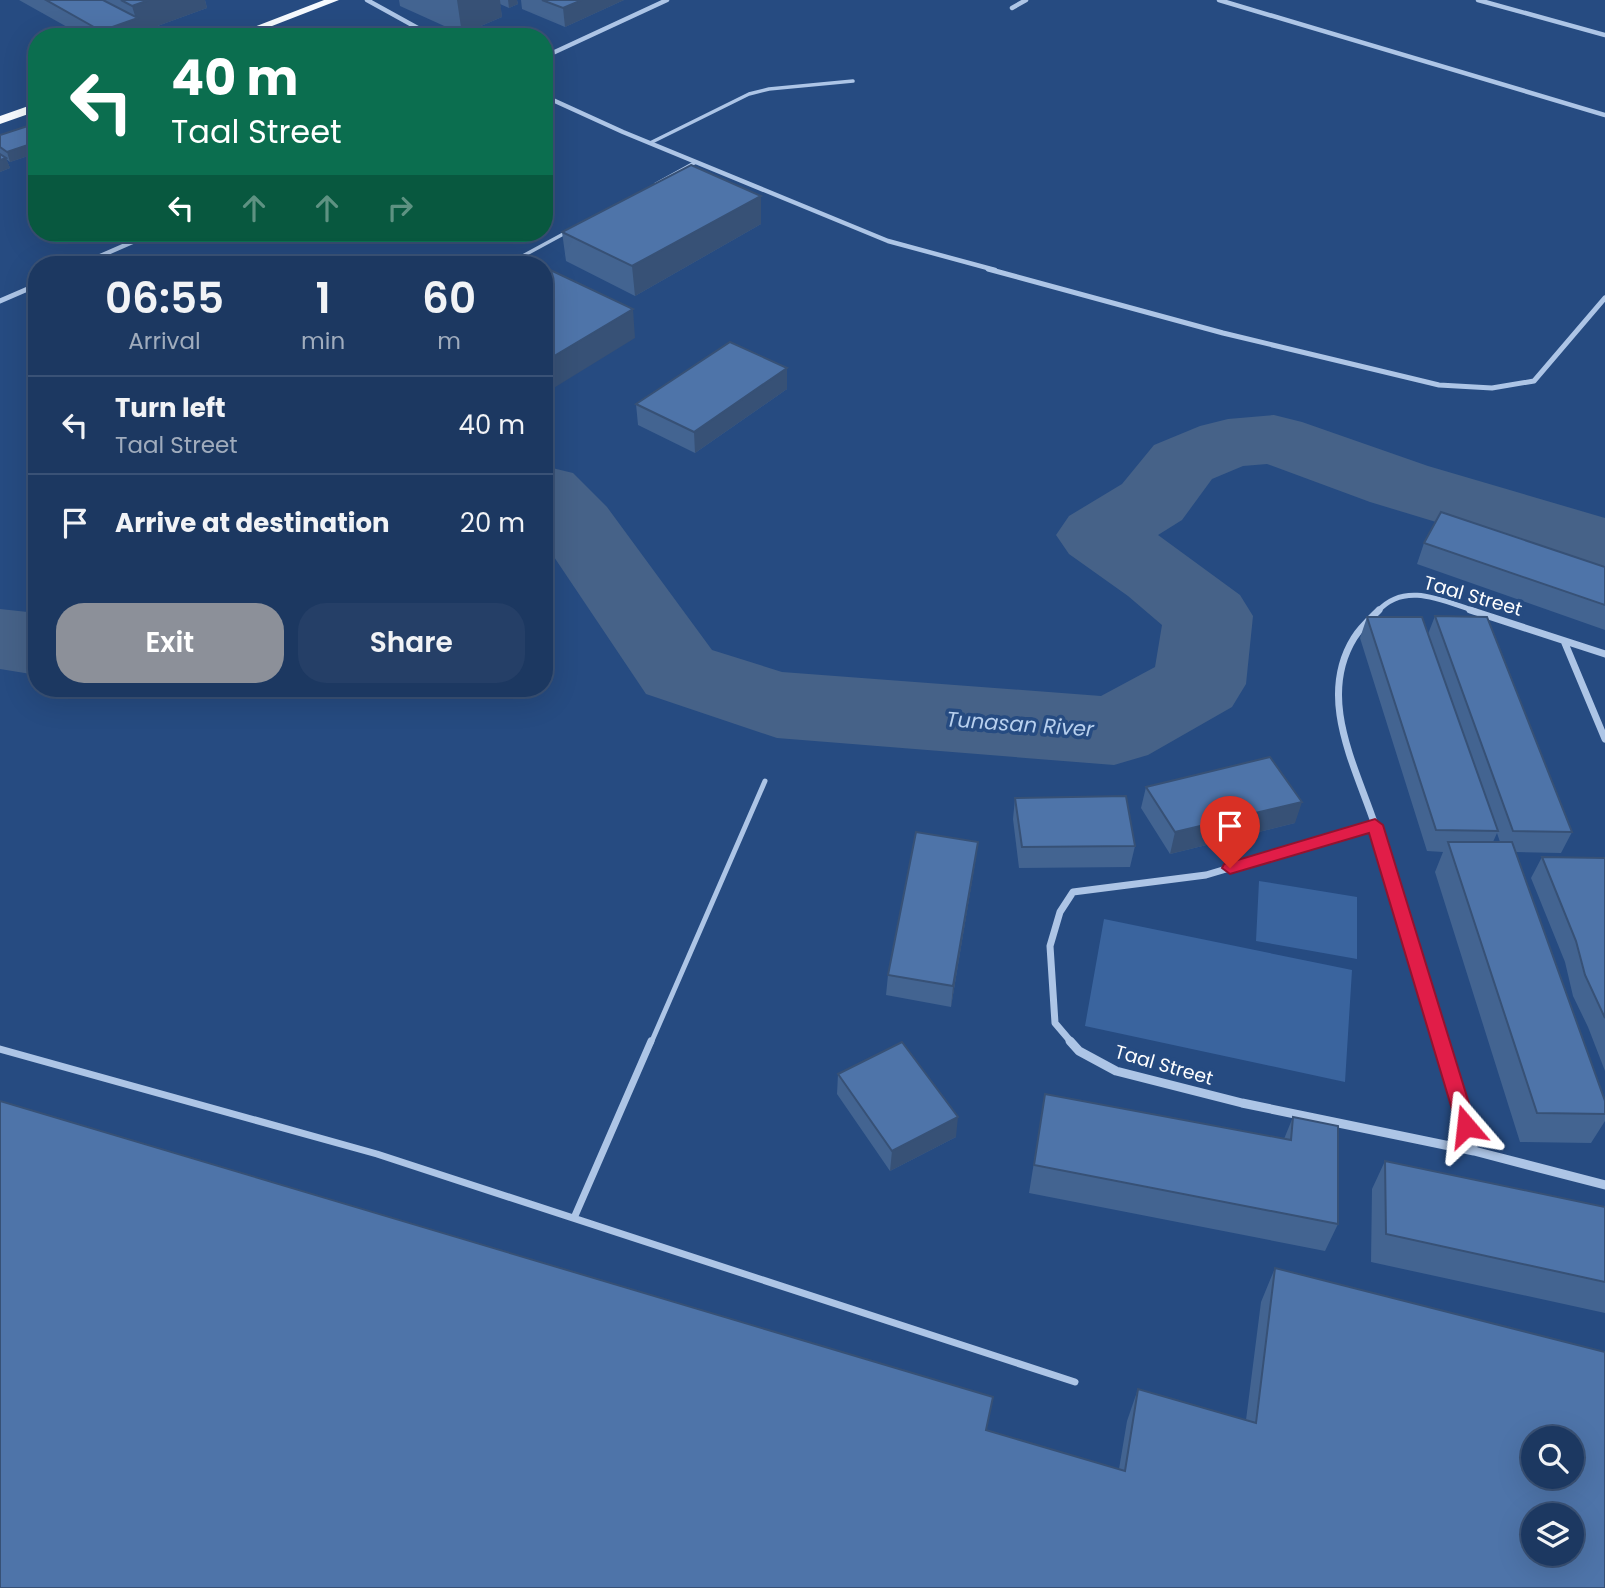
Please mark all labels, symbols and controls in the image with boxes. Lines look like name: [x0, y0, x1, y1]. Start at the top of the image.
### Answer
text: 40 m: [171, 44, 298, 112]
icon: left: [56, 56, 147, 147]
text: Taal Street: [171, 109, 342, 154]
icon: left: [162, 189, 200, 227]
icon: ahead: [235, 189, 273, 227]
icon: ahead: [308, 189, 346, 227]
icon: right: [381, 189, 419, 227]
text: 06:55: [105, 269, 224, 328]
text: 1: [315, 269, 331, 328]
text: 60: [422, 269, 476, 328]
text: Arrival: [128, 325, 201, 357]
text: min: [301, 325, 345, 357]
text: m: [437, 325, 461, 357]
text: Turn left: [115, 390, 226, 426]
icon: left: [56, 406, 94, 444]
text: 40 m: [459, 407, 525, 443]
text: Taal Street: [115, 429, 238, 461]
icon: arrive: [56, 504, 94, 542]
text: Arrive at destination: [115, 505, 390, 541]
text: 20 m: [460, 505, 525, 541]
street label: Taal Street: [1421, 569, 1526, 623]
button: Exit: [56, 603, 284, 683]
button: Share: [298, 603, 525, 683]
water label: Tunasan River: [945, 704, 1096, 744]
pin: [1200, 796, 1260, 868]
icon: arrive: [1211, 807, 1249, 845]
street label: Taal Street: [1112, 1038, 1217, 1092]
position arrow: [1429, 1089, 1503, 1163]
map controls: [1521, 1426, 1584, 1566]
button: search: [1521, 1426, 1584, 1489]
button: layers: [1521, 1503, 1584, 1566]

